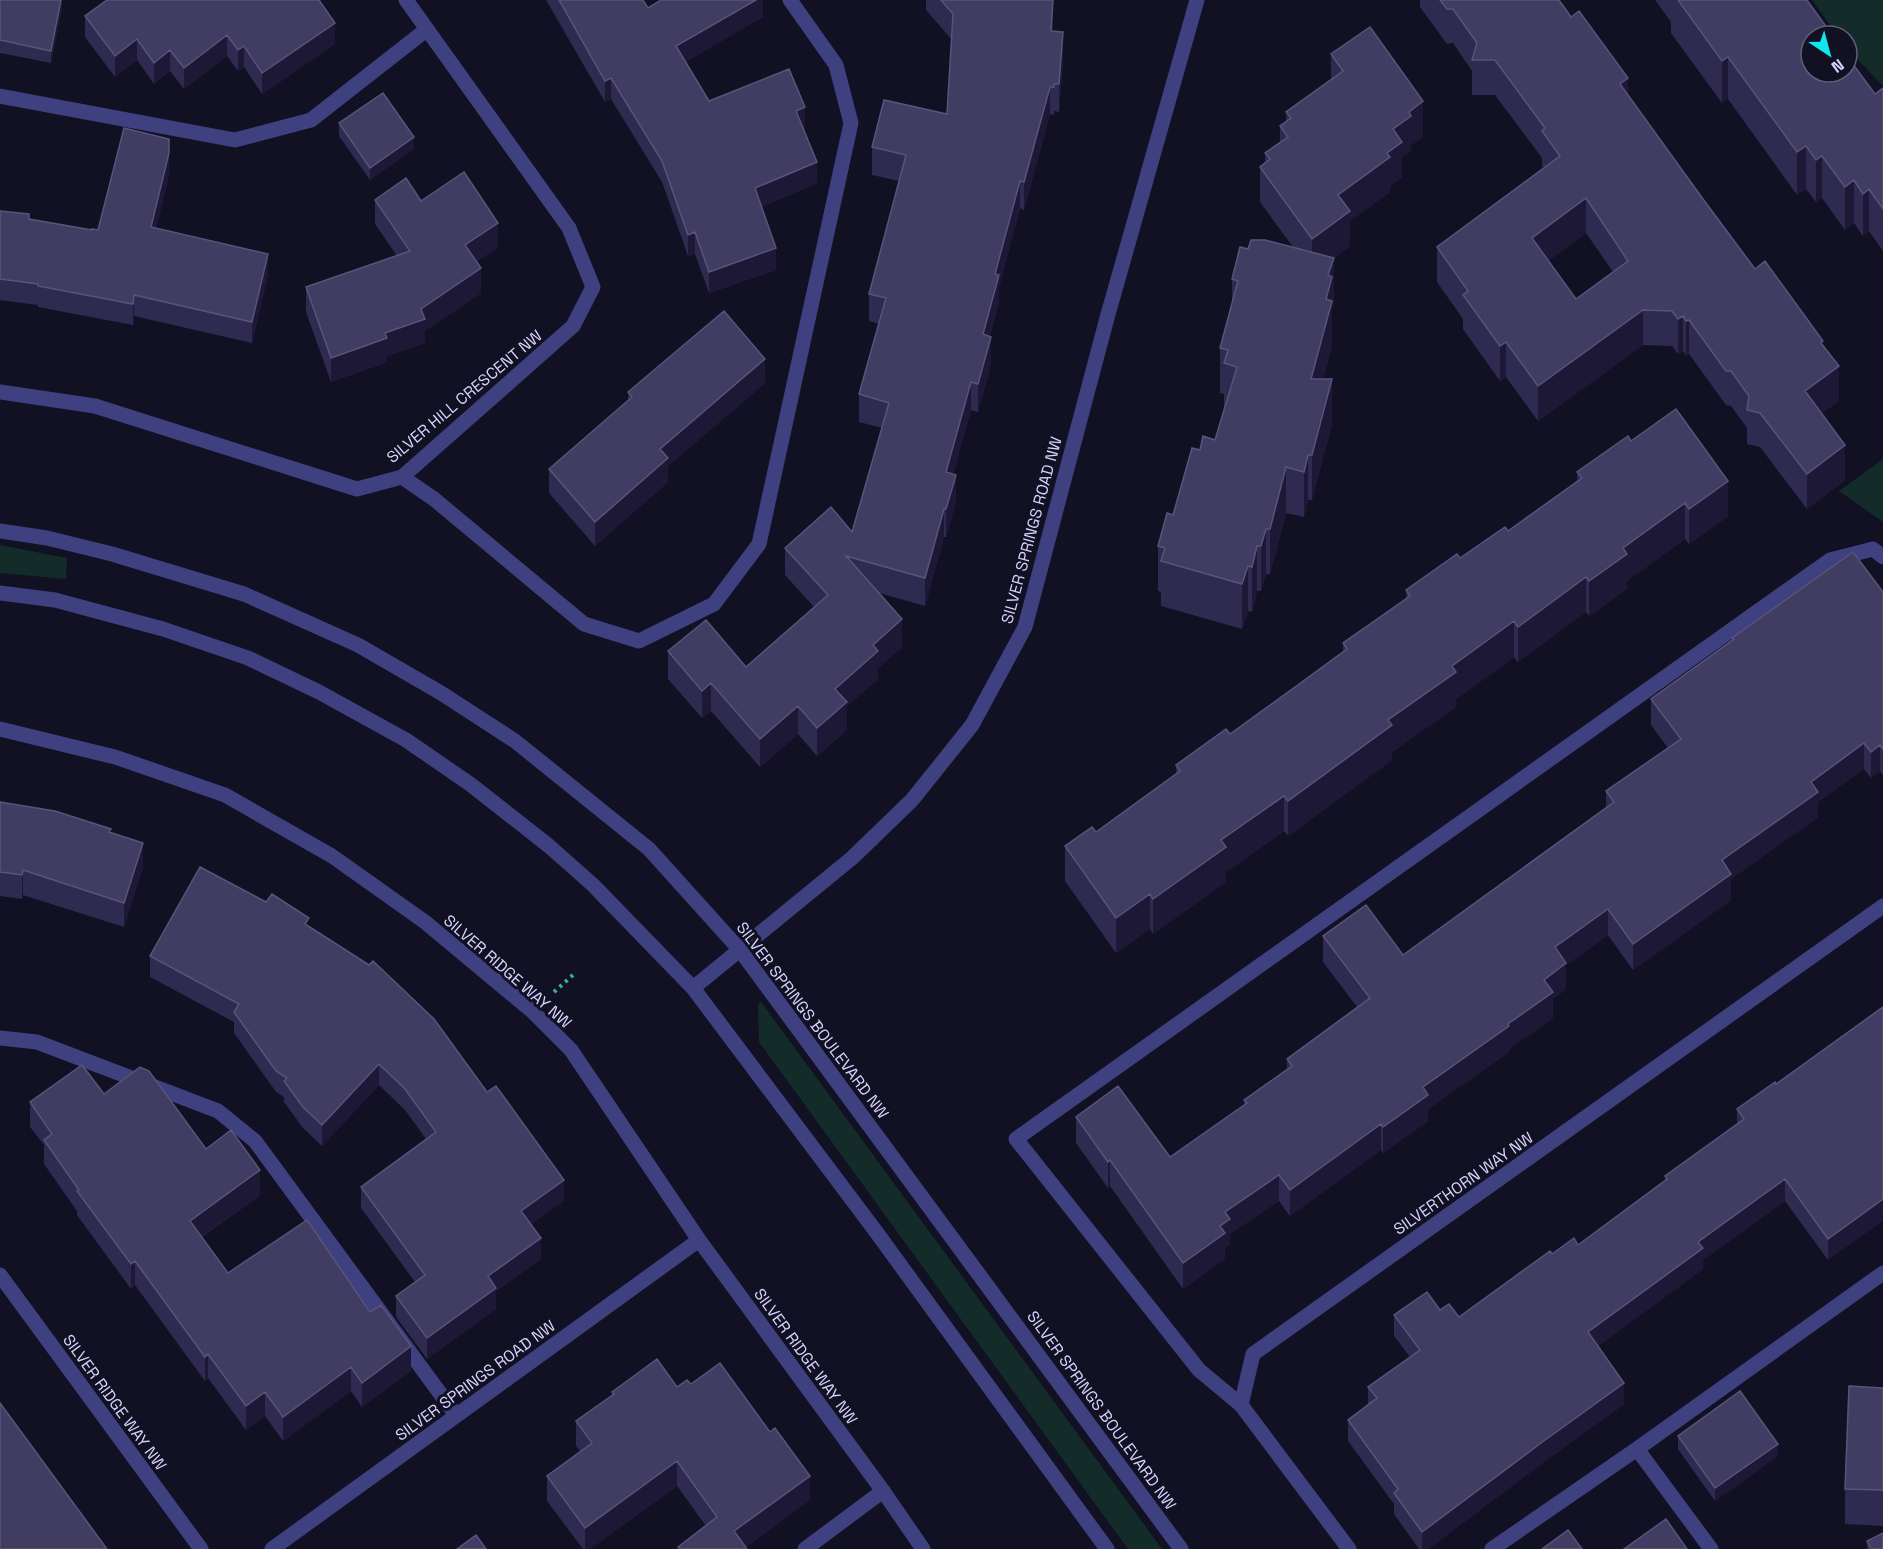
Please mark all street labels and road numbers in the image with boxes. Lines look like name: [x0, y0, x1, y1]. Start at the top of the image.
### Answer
street label: SILVER HILL CRESCENT NW: [382, 325, 546, 468]
street label: SILVER SPRINGS ROAD NW: [996, 434, 1067, 626]
street label: SILVER RIDGE WAY NW: [439, 910, 576, 1033]
street label: SILVER SPRINGS BOULEVARD NW: [732, 918, 894, 1123]
street label: SILVERTHORN WAY NW: [1389, 1127, 1537, 1240]
street label: SILVER RIDGE WAY NW: [749, 1284, 862, 1428]
street label: SILVER SPRINGS BOULEVARD NW: [1022, 1307, 1181, 1514]
street label: SILVER SPRINGS ROAD NW: [391, 1315, 559, 1446]
street label: SILVER RIDGE WAY NW: [58, 1330, 171, 1474]

